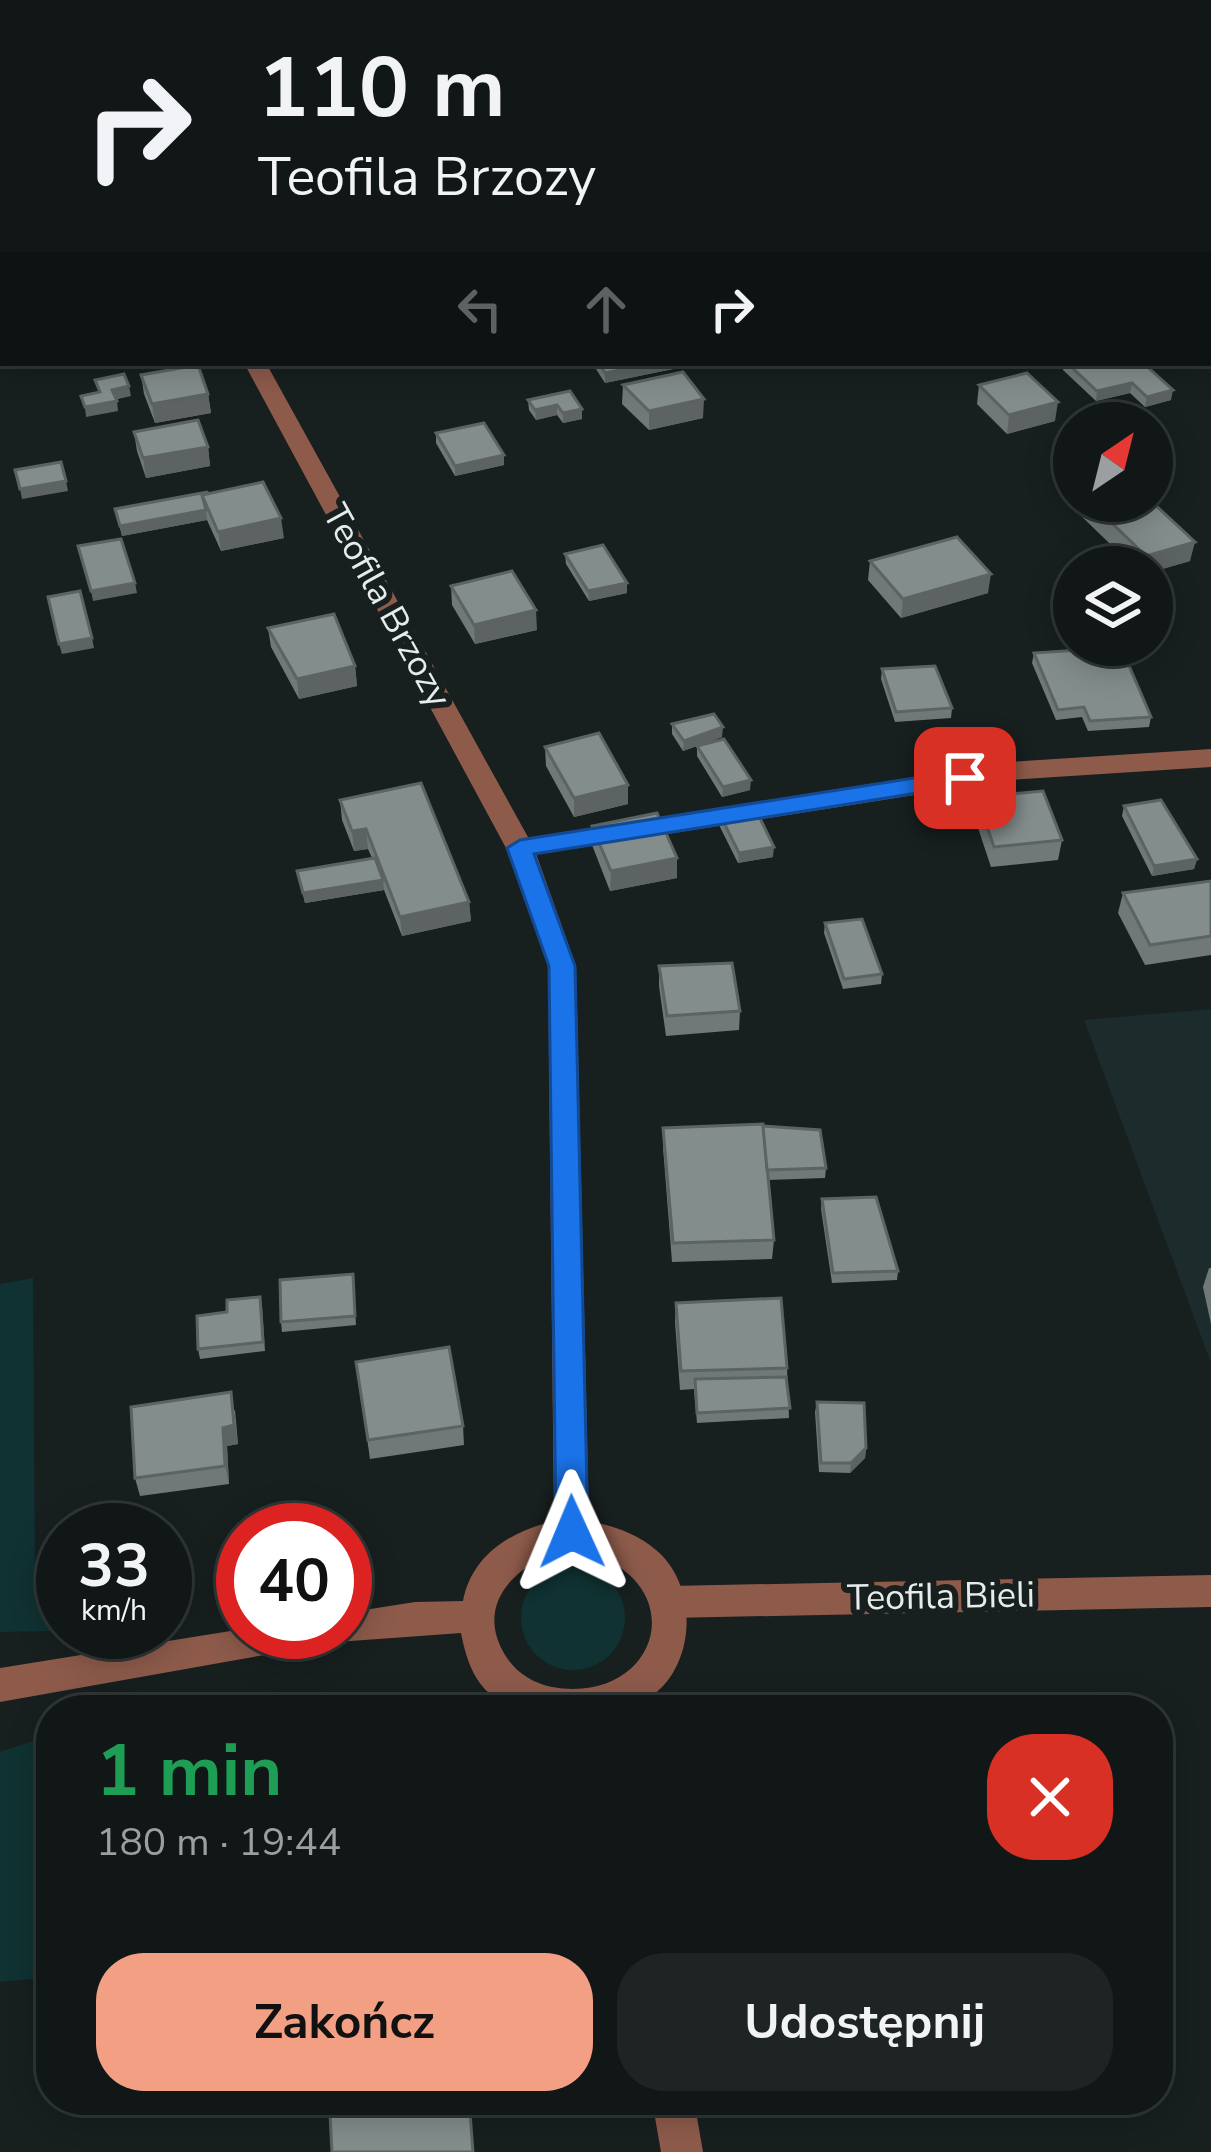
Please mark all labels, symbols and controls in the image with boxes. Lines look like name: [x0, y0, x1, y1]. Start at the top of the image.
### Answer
text: 110 m: [258, 31, 506, 146]
icon: right: [60, 48, 216, 204]
text: Teofila Brzozy: [258, 140, 596, 214]
icon: left: [447, 276, 513, 342]
icon: ahead: [573, 276, 639, 342]
icon: right: [699, 276, 765, 342]
north arrow: [1053, 402, 1173, 522]
map controls: [1053, 402, 1173, 666]
street label: Teofila Brzozy: [311, 495, 463, 717]
button: layers: [1053, 546, 1173, 666]
pin: [914, 727, 1016, 829]
icon: arrive: [932, 745, 998, 811]
position arrow: [509, 1469, 635, 1595]
speed limit sign: 40: [216, 1503, 372, 1659]
text: 33: [78, 1525, 150, 1607]
street label: Teofila Bieli: [847, 1570, 1035, 1623]
text: km/h: [81, 1590, 147, 1631]
text: 1 min: [96, 1722, 282, 1820]
button: close: [987, 1734, 1113, 1860]
text: 180 m · 19:44: [96, 1816, 341, 1869]
button: Zakończ: [96, 1953, 593, 2091]
button: Udostępnij: [617, 1953, 1113, 2091]

